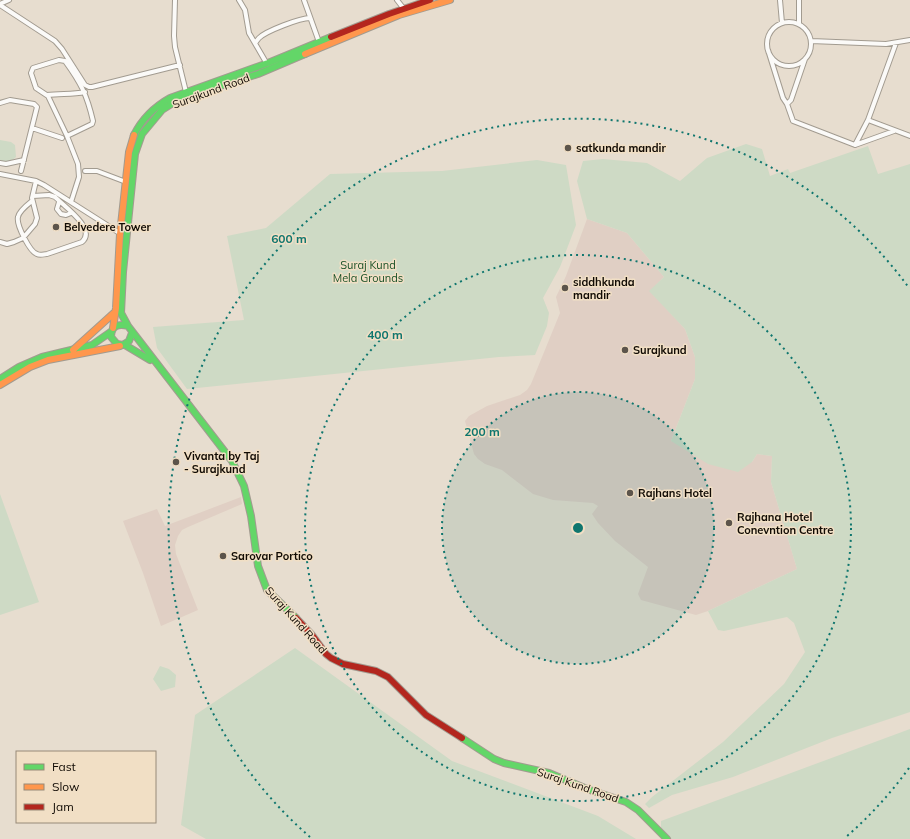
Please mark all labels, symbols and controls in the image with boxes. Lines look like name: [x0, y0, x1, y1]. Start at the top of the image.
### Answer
street label: Surajkund Road: [170, 71, 252, 111]
place label: satkunda mandir: [576, 141, 666, 155]
marker: satkunda mandir: [563, 143, 573, 153]
place label: Belvedere Tower: [64, 220, 151, 234]
marker: Belvedere Tower: [51, 222, 61, 232]
text: 600 m: [271, 231, 307, 246]
park label: Suraj Kund Mela Grounds: [333, 258, 403, 285]
place label: siddhkunda mandir: [573, 275, 635, 302]
marker: siddhkunda mandir: [560, 283, 570, 293]
text: 400 m: [367, 327, 403, 342]
place label: Surajkund: [633, 343, 687, 357]
marker: Surajkund: [620, 345, 630, 355]
text: 200 m: [464, 424, 500, 439]
place label: Vivanta by Taj - Surajkund: [183, 449, 260, 476]
marker: Vivanta by Taj - Surajkund: [171, 457, 181, 467]
place label: Rajhans Hotel: [638, 486, 712, 500]
marker: Rajhans Hotel: [625, 488, 635, 498]
place label: Rajhana Hotel Conevntion Centre: [737, 510, 833, 537]
marker: Rajhana Hotel Conevntion Centre: [724, 518, 734, 528]
centre of rings: [571, 521, 585, 535]
place label: Sarovar Portico: [231, 549, 313, 563]
marker: Sarovar Portico: [218, 551, 228, 561]
street label: Suraj Kund Road: [262, 584, 330, 656]
legend: [16, 751, 156, 823]
text: Fast: [52, 759, 76, 774]
street label: Suraj Kund Road: [535, 764, 621, 806]
text: Slow: [52, 779, 80, 794]
text: Jam: [52, 799, 74, 814]

